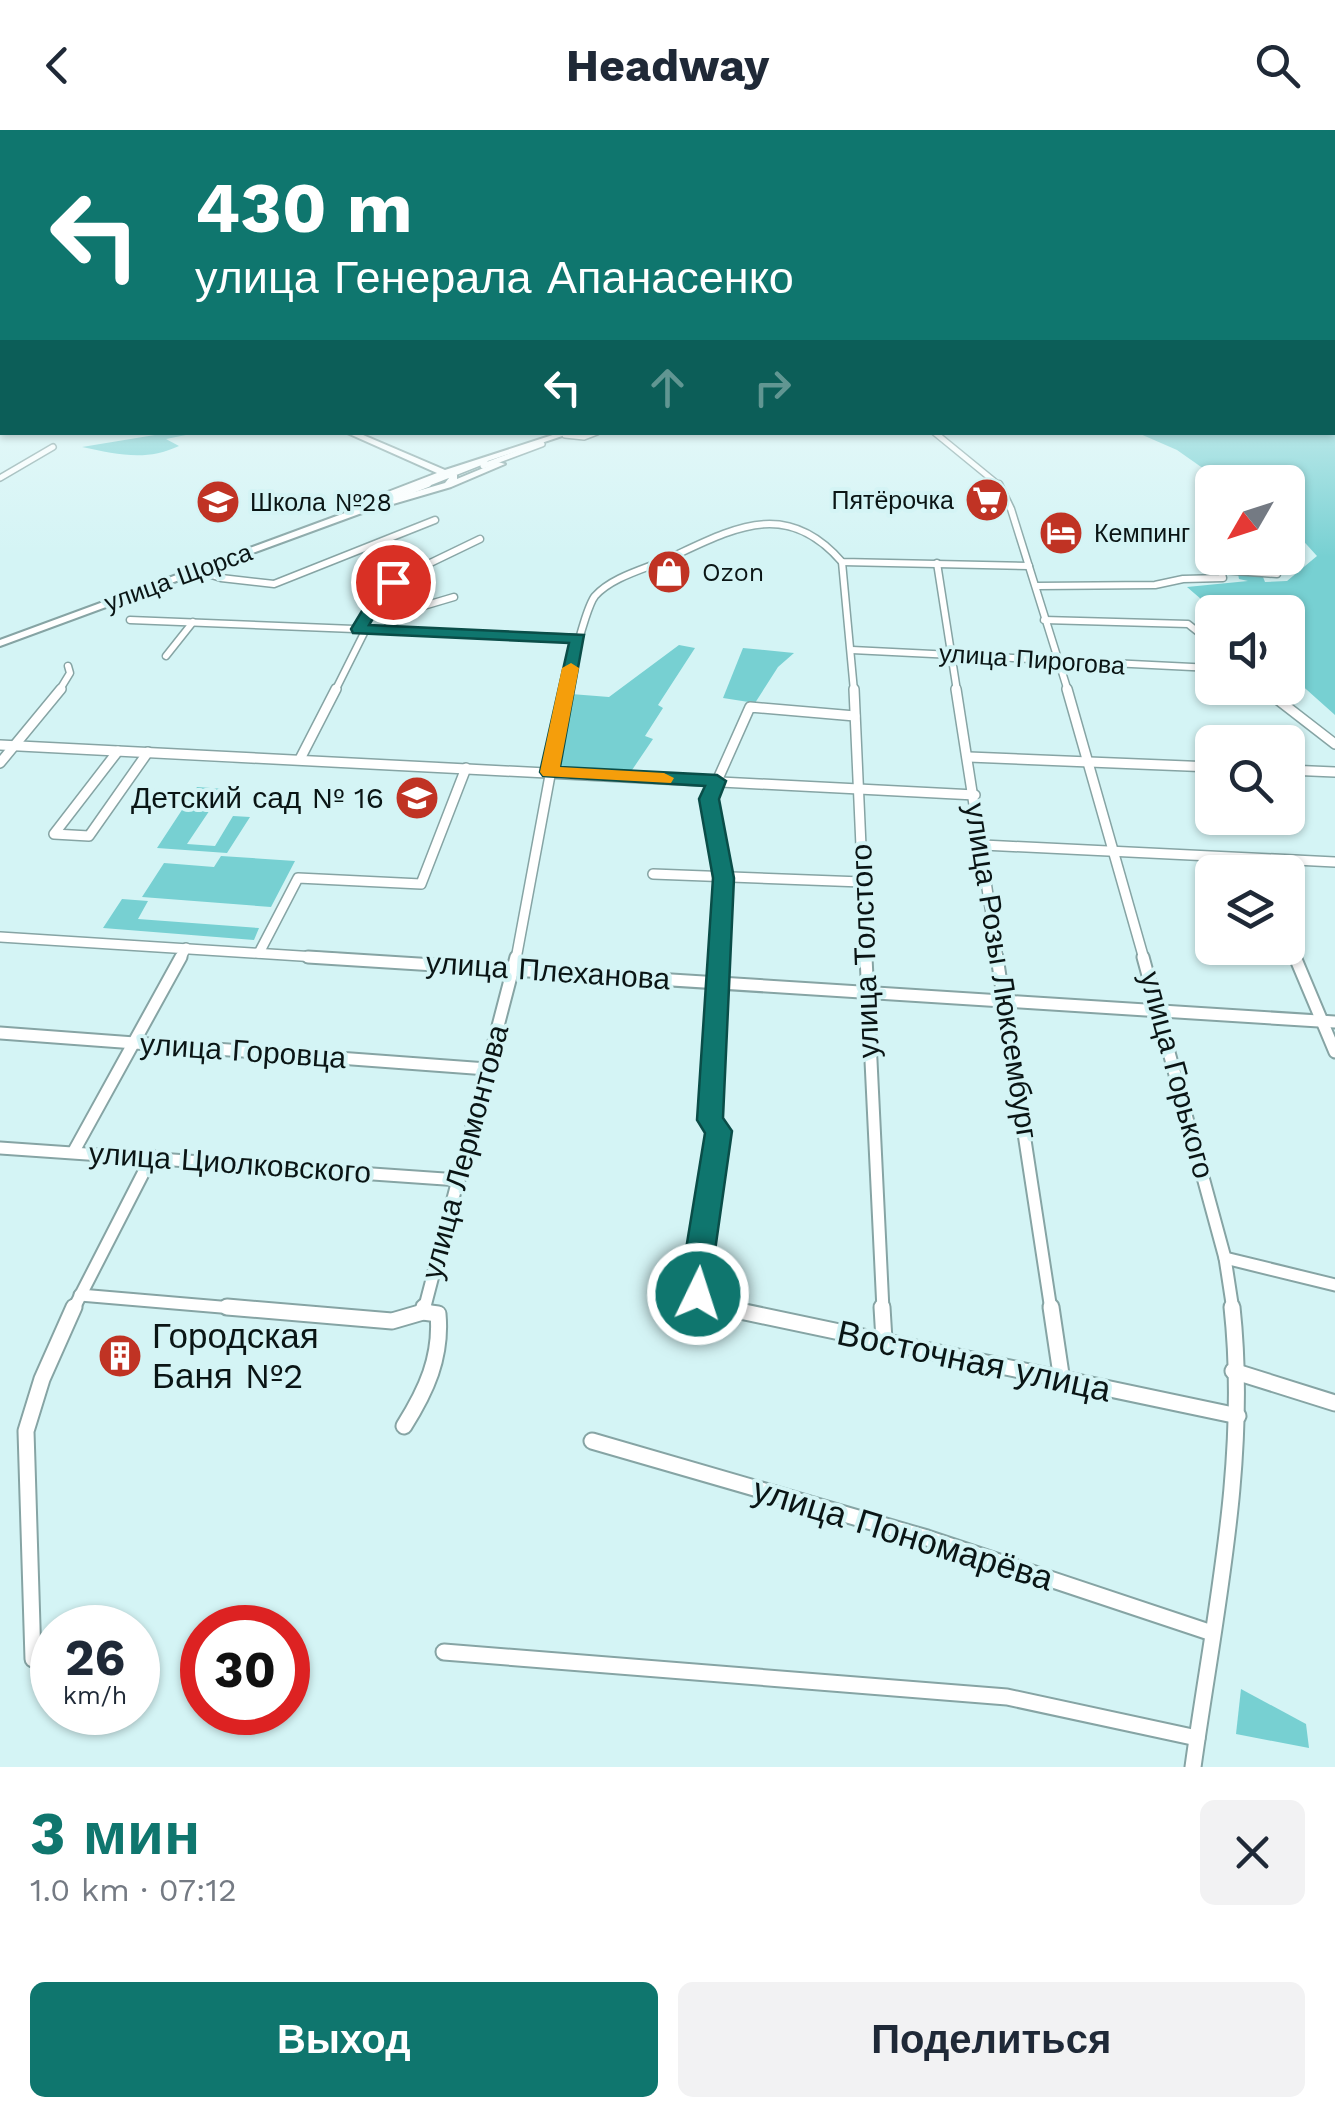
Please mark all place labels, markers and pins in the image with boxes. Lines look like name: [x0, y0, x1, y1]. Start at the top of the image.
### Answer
supermarket icon: Пятёрочка: [964, 477, 1010, 523]
school or university icon: Школа №28: [195, 479, 241, 525]
place label: Пятёрочка: [831, 486, 954, 515]
place label: Школа №28: [250, 488, 392, 517]
hotel icon: Кемпинг: [1038, 510, 1084, 556]
place label: Кемпинг: [1094, 519, 1190, 548]
pin: [351, 540, 436, 625]
shop icon: Ozon: [646, 549, 692, 595]
place label: Ozon: [702, 558, 764, 587]
school or university icon: Детский сад № 16: [394, 775, 440, 821]
place label: Детский сад № 16: [131, 780, 384, 815]
place label: Городская Баня №2: [152, 1315, 319, 1397]
building icon: Городская Баня №2: [97, 1333, 143, 1379]

